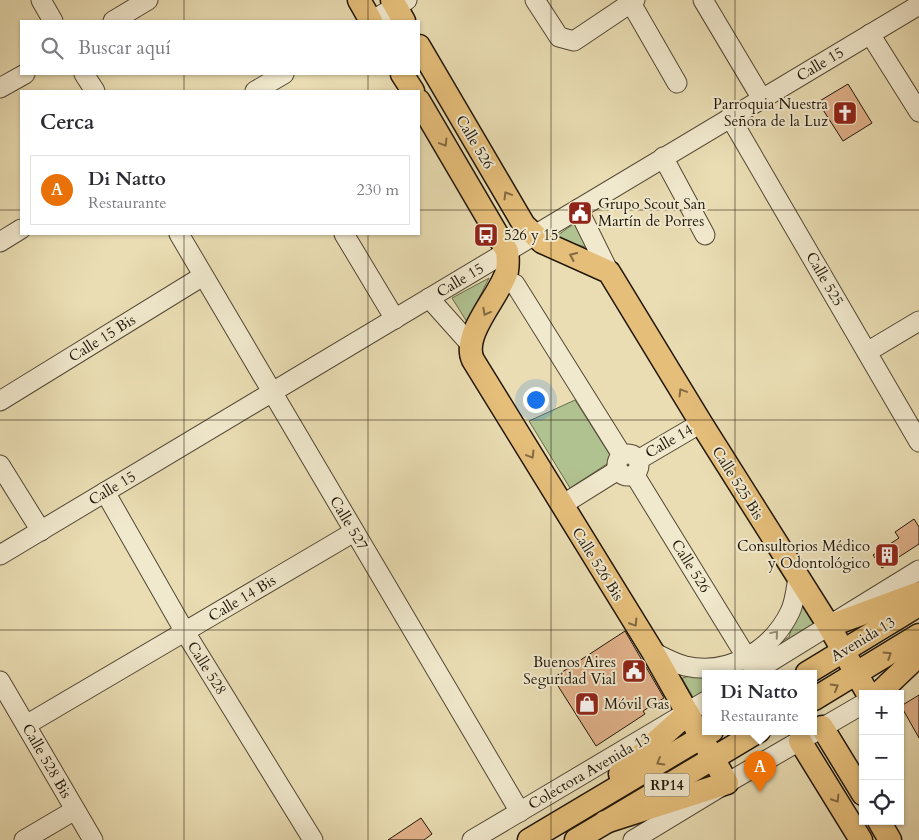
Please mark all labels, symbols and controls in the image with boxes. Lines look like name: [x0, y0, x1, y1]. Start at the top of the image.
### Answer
search box: [20, 20, 420, 75]
icon: search: [38, 34, 66, 62]
text: Buscar aquí: [78, 35, 171, 61]
street label: Calle 15: [793, 42, 847, 86]
place label: Parroquia Nuestra Señora de la Luz: [713, 94, 829, 131]
church icon: Parroquia Nuestra Señora de la Luz: [832, 100, 858, 126]
text: Cerca: [40, 108, 94, 137]
street label: Calle 526: [451, 111, 499, 173]
one-way arrow: [437, 138, 447, 147]
text: Di Natto: [88, 166, 166, 192]
text: A: [51, 179, 63, 201]
text: 230 m: [357, 179, 399, 201]
text: Restaurante: [88, 192, 167, 214]
one-way arrow: [503, 192, 513, 201]
place label: Grupo Scout San Martín de Porres: [598, 194, 706, 231]
public building icon: Grupo Scout San Martín de Porres: [567, 200, 593, 226]
bus stop icon: 526 y 15: [473, 222, 499, 248]
place label: 526 y 15: [504, 225, 558, 245]
street label: Calle 525: [801, 248, 849, 310]
one-way arrow: [569, 252, 578, 263]
street label: Calle 15: [433, 258, 487, 302]
one-way arrow: [482, 307, 492, 316]
street label: Calle 15 Bis: [65, 310, 139, 366]
your location: [523, 387, 549, 413]
one-way arrow: [679, 389, 689, 398]
street label: Calle 14: [642, 419, 697, 463]
street label: Calle 525 Bis: [708, 443, 768, 523]
one-way arrow: [524, 449, 534, 458]
street label: Calle 15: [85, 466, 139, 510]
street label: Calle 527: [325, 492, 373, 554]
street label: Calle 526 Bis: [568, 524, 628, 604]
street label: Calle 526: [667, 535, 715, 597]
place label: Consultorios Médico y Odontológico: [737, 536, 870, 573]
building icon: Consultorios Médico y Odontológico: [874, 542, 900, 568]
street label: Calle 14 Bis: [205, 570, 279, 626]
street label: Avenida 13: [827, 612, 899, 666]
one-way arrow: [628, 617, 638, 626]
one-way arrow: [770, 631, 779, 640]
street label: Calle 528: [183, 637, 231, 699]
place label: Buenos Aires Seguridad Vial: [523, 652, 616, 689]
one-way arrow: [882, 652, 891, 661]
public building icon: Buenos Aires Seguridad Vial: [621, 658, 647, 684]
popup: [702, 670, 817, 735]
text: Di Natto: [720, 679, 798, 705]
one-way arrow: [829, 684, 838, 694]
map controls: [859, 690, 904, 825]
button: +: [859, 690, 904, 735]
shop icon: Móvil Gas: [574, 691, 600, 717]
place label: Móvil Gas: [604, 694, 669, 714]
text: Restaurante: [720, 705, 799, 727]
street label: Calle 528 Bis: [18, 720, 76, 802]
street label: Colectora Avenida 13: [524, 728, 654, 814]
button: −: [859, 735, 904, 780]
pin: A: [744, 751, 776, 792]
one-way arrow: [656, 755, 665, 765]
road number: RP14: [644, 774, 690, 796]
button: locate: [859, 780, 904, 825]
one-way arrow: [830, 794, 839, 803]

